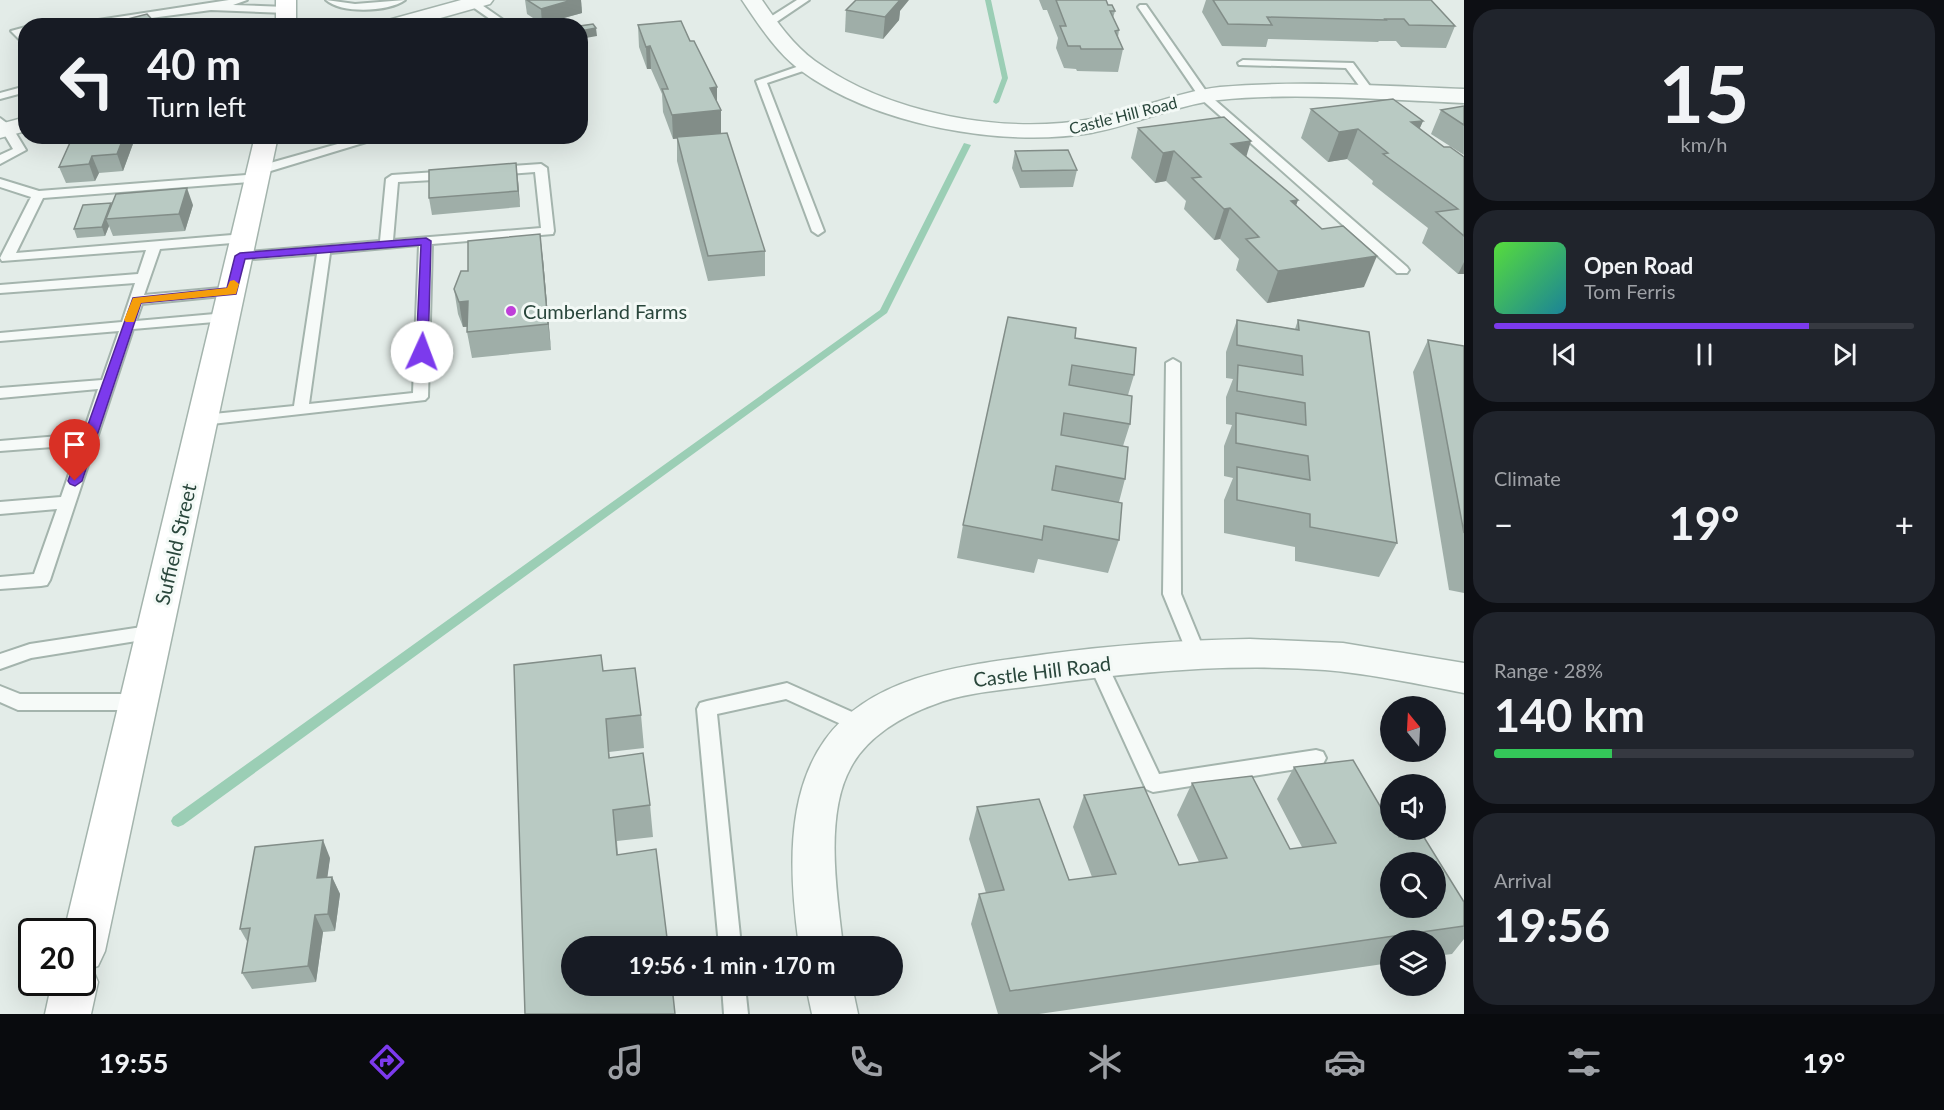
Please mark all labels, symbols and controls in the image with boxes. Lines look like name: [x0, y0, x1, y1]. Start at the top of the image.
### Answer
text: 40 m: [147, 39, 241, 89]
icon: left: [48, 42, 126, 120]
text: 15: [1659, 46, 1749, 140]
text: Turn left: [147, 90, 246, 123]
street label: Castle Hill Road: [1067, 92, 1179, 138]
text: km/h: [1681, 132, 1727, 156]
text: Open Road: [1584, 252, 1693, 279]
text: Tom Ferris: [1584, 279, 1675, 303]
place label: Cumberland Farms: [523, 299, 687, 323]
marker: Cumberland Farms: [504, 304, 518, 318]
position arrow: [390, 320, 454, 384]
icon: previous: [1548, 338, 1581, 371]
icon: pause: [1688, 338, 1721, 371]
icon: next: [1828, 338, 1861, 371]
pin: [49, 419, 100, 481]
icon: arrive: [58, 428, 91, 461]
text: Climate: [1494, 466, 1561, 490]
street label: Suffield Street: [149, 481, 201, 607]
text: 19°: [1669, 496, 1739, 550]
text: −: [1494, 504, 1513, 544]
text: +: [1895, 504, 1914, 544]
street label: Castle Hill Road: [972, 651, 1112, 691]
text: Range · 28%: [1494, 658, 1603, 682]
text: 140 km: [1494, 688, 1645, 742]
north arrow: [1380, 696, 1446, 762]
map controls: [1380, 696, 1446, 996]
button: sound: [1380, 774, 1446, 840]
button: search: [1380, 852, 1446, 918]
text: Arrival: [1494, 868, 1552, 892]
text: 19:56: [1494, 898, 1610, 952]
speed limit sign: 20: [18, 918, 96, 996]
button: layers: [1380, 930, 1446, 996]
text: 19:56 · 1 min · 170 m: [629, 952, 835, 979]
icon: directions: [366, 1041, 408, 1083]
icon: music: [605, 1041, 647, 1083]
icon: phone: [845, 1041, 887, 1083]
icon: climate: [1084, 1041, 1126, 1083]
icon: car: [1324, 1041, 1366, 1083]
icon: filters: [1563, 1041, 1605, 1083]
text: 19:55: [99, 1046, 168, 1079]
text: 19°: [1803, 1046, 1845, 1079]

